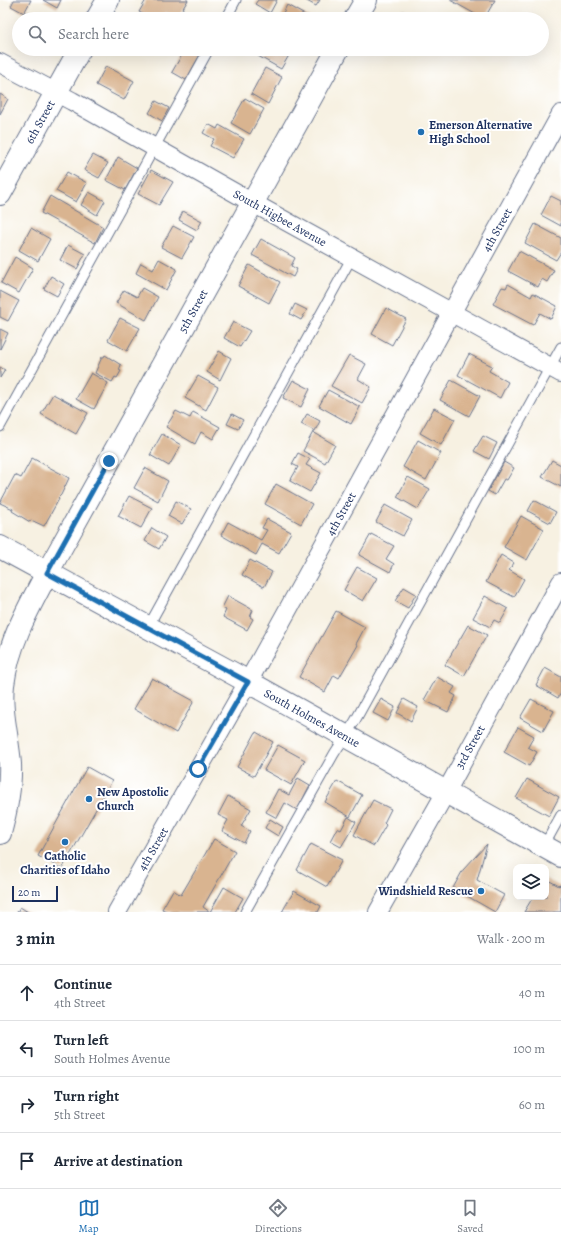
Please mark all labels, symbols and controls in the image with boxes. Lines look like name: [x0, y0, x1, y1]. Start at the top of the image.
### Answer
search box: [12, 12, 549, 56]
icon: search: [26, 23, 48, 45]
text: Search here: [58, 24, 129, 44]
street label: 6th Street: [21, 97, 59, 147]
place label: Emerson Alternative High School: [429, 117, 533, 147]
marker: Emerson Alternative High School: [416, 127, 426, 137]
street label: South Higbee Avenue: [230, 186, 330, 250]
street label: 4th Street: [478, 205, 516, 255]
street label: 5th Street: [175, 286, 212, 336]
route end: [100, 452, 118, 470]
street label: 4th Street: [322, 489, 360, 539]
street label: South Holmes Avenue: [261, 685, 363, 751]
street label: 3rd Street: [451, 722, 489, 772]
route start: [189, 760, 207, 778]
place label: New Apostolic Church: [97, 784, 169, 814]
marker: New Apostolic Church: [84, 794, 94, 804]
street label: 4th Street: [134, 824, 172, 874]
marker: Catholic Charities of Idaho: [60, 837, 70, 847]
place label: Catholic Charities of Idaho: [20, 848, 110, 878]
map controls: [513, 864, 549, 900]
button: layers: [513, 864, 549, 900]
place label: Windshield Rescue: [377, 883, 473, 899]
scale bar: [12, 884, 58, 903]
text: 20 m: [18, 885, 40, 900]
marker: Windshield Rescue: [476, 886, 486, 896]
text: 3 min: [16, 927, 55, 950]
text: Walk · 200 m: [477, 930, 545, 947]
text: Continue: [54, 974, 112, 994]
icon: ahead: [16, 982, 38, 1004]
text: 40 m: [519, 984, 545, 1001]
text: 4th Street: [54, 994, 106, 1011]
text: Turn left: [54, 1030, 109, 1050]
icon: left: [16, 1038, 38, 1060]
text: 100 m: [513, 1040, 545, 1057]
text: South Holmes Avenue: [54, 1050, 170, 1067]
text: Turn right: [54, 1086, 119, 1106]
icon: right: [16, 1094, 38, 1116]
text: 60 m: [519, 1096, 545, 1113]
text: 5th Street: [54, 1106, 105, 1123]
icon: arrive: [16, 1150, 38, 1172]
text: Arrive at destination: [54, 1151, 183, 1171]
tab: Map: [78, 1197, 100, 1236]
tab: Directions: [255, 1197, 302, 1236]
tab: Saved: [457, 1197, 483, 1236]

